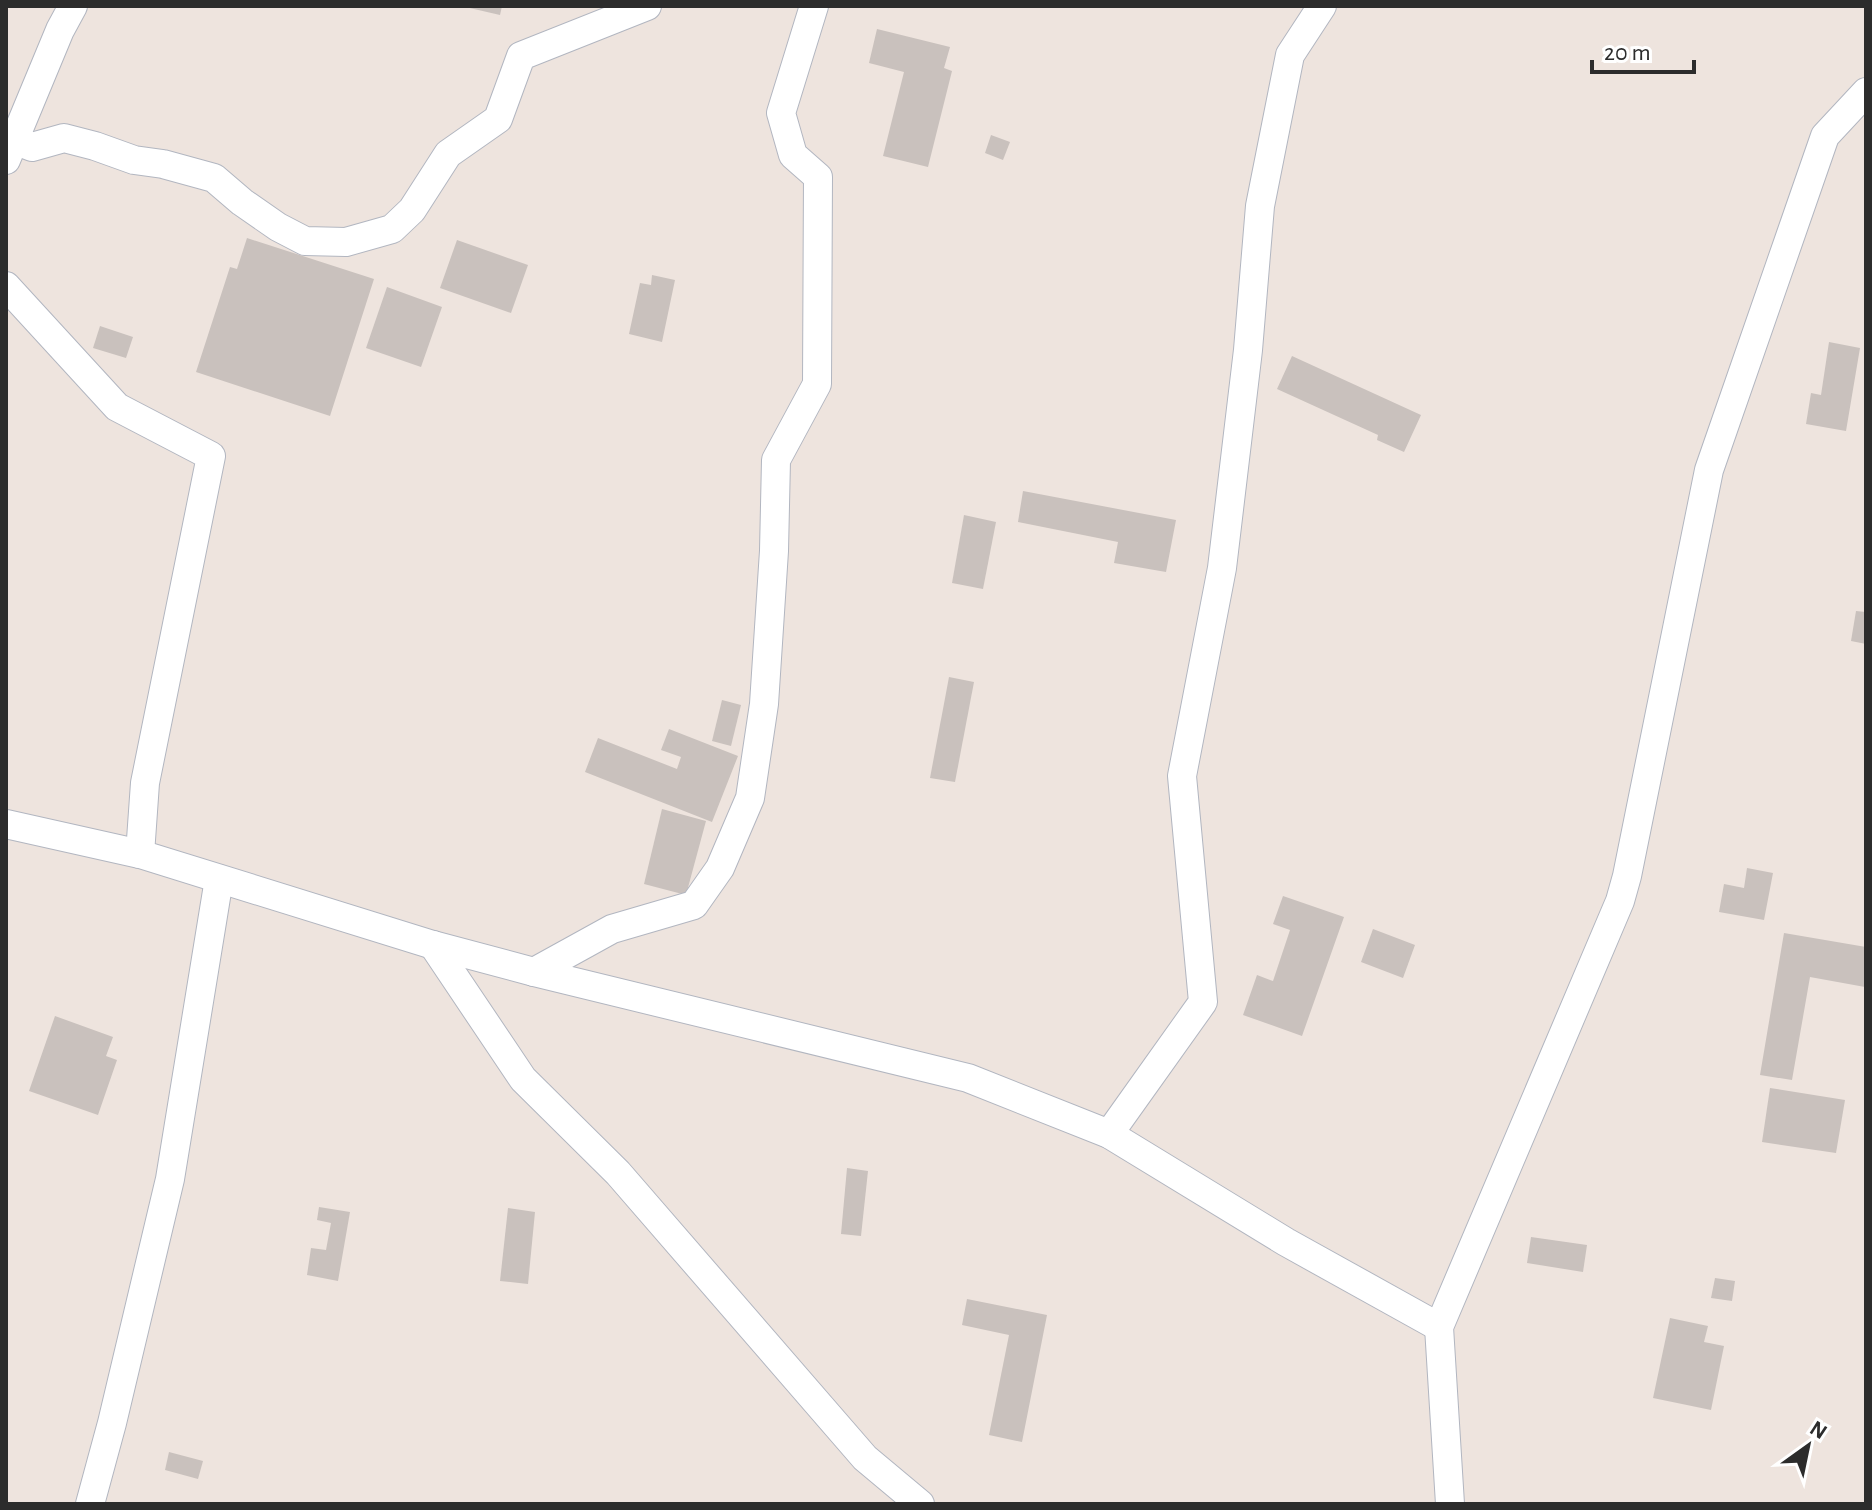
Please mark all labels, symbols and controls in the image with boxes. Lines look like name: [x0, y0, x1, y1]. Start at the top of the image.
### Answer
scale bar: [1592, 24, 1694, 74]
text: 20 m: [1604, 41, 1651, 65]
north arrow: [1768, 1406, 1848, 1486]
text: N: [1806, 1417, 1831, 1443]

